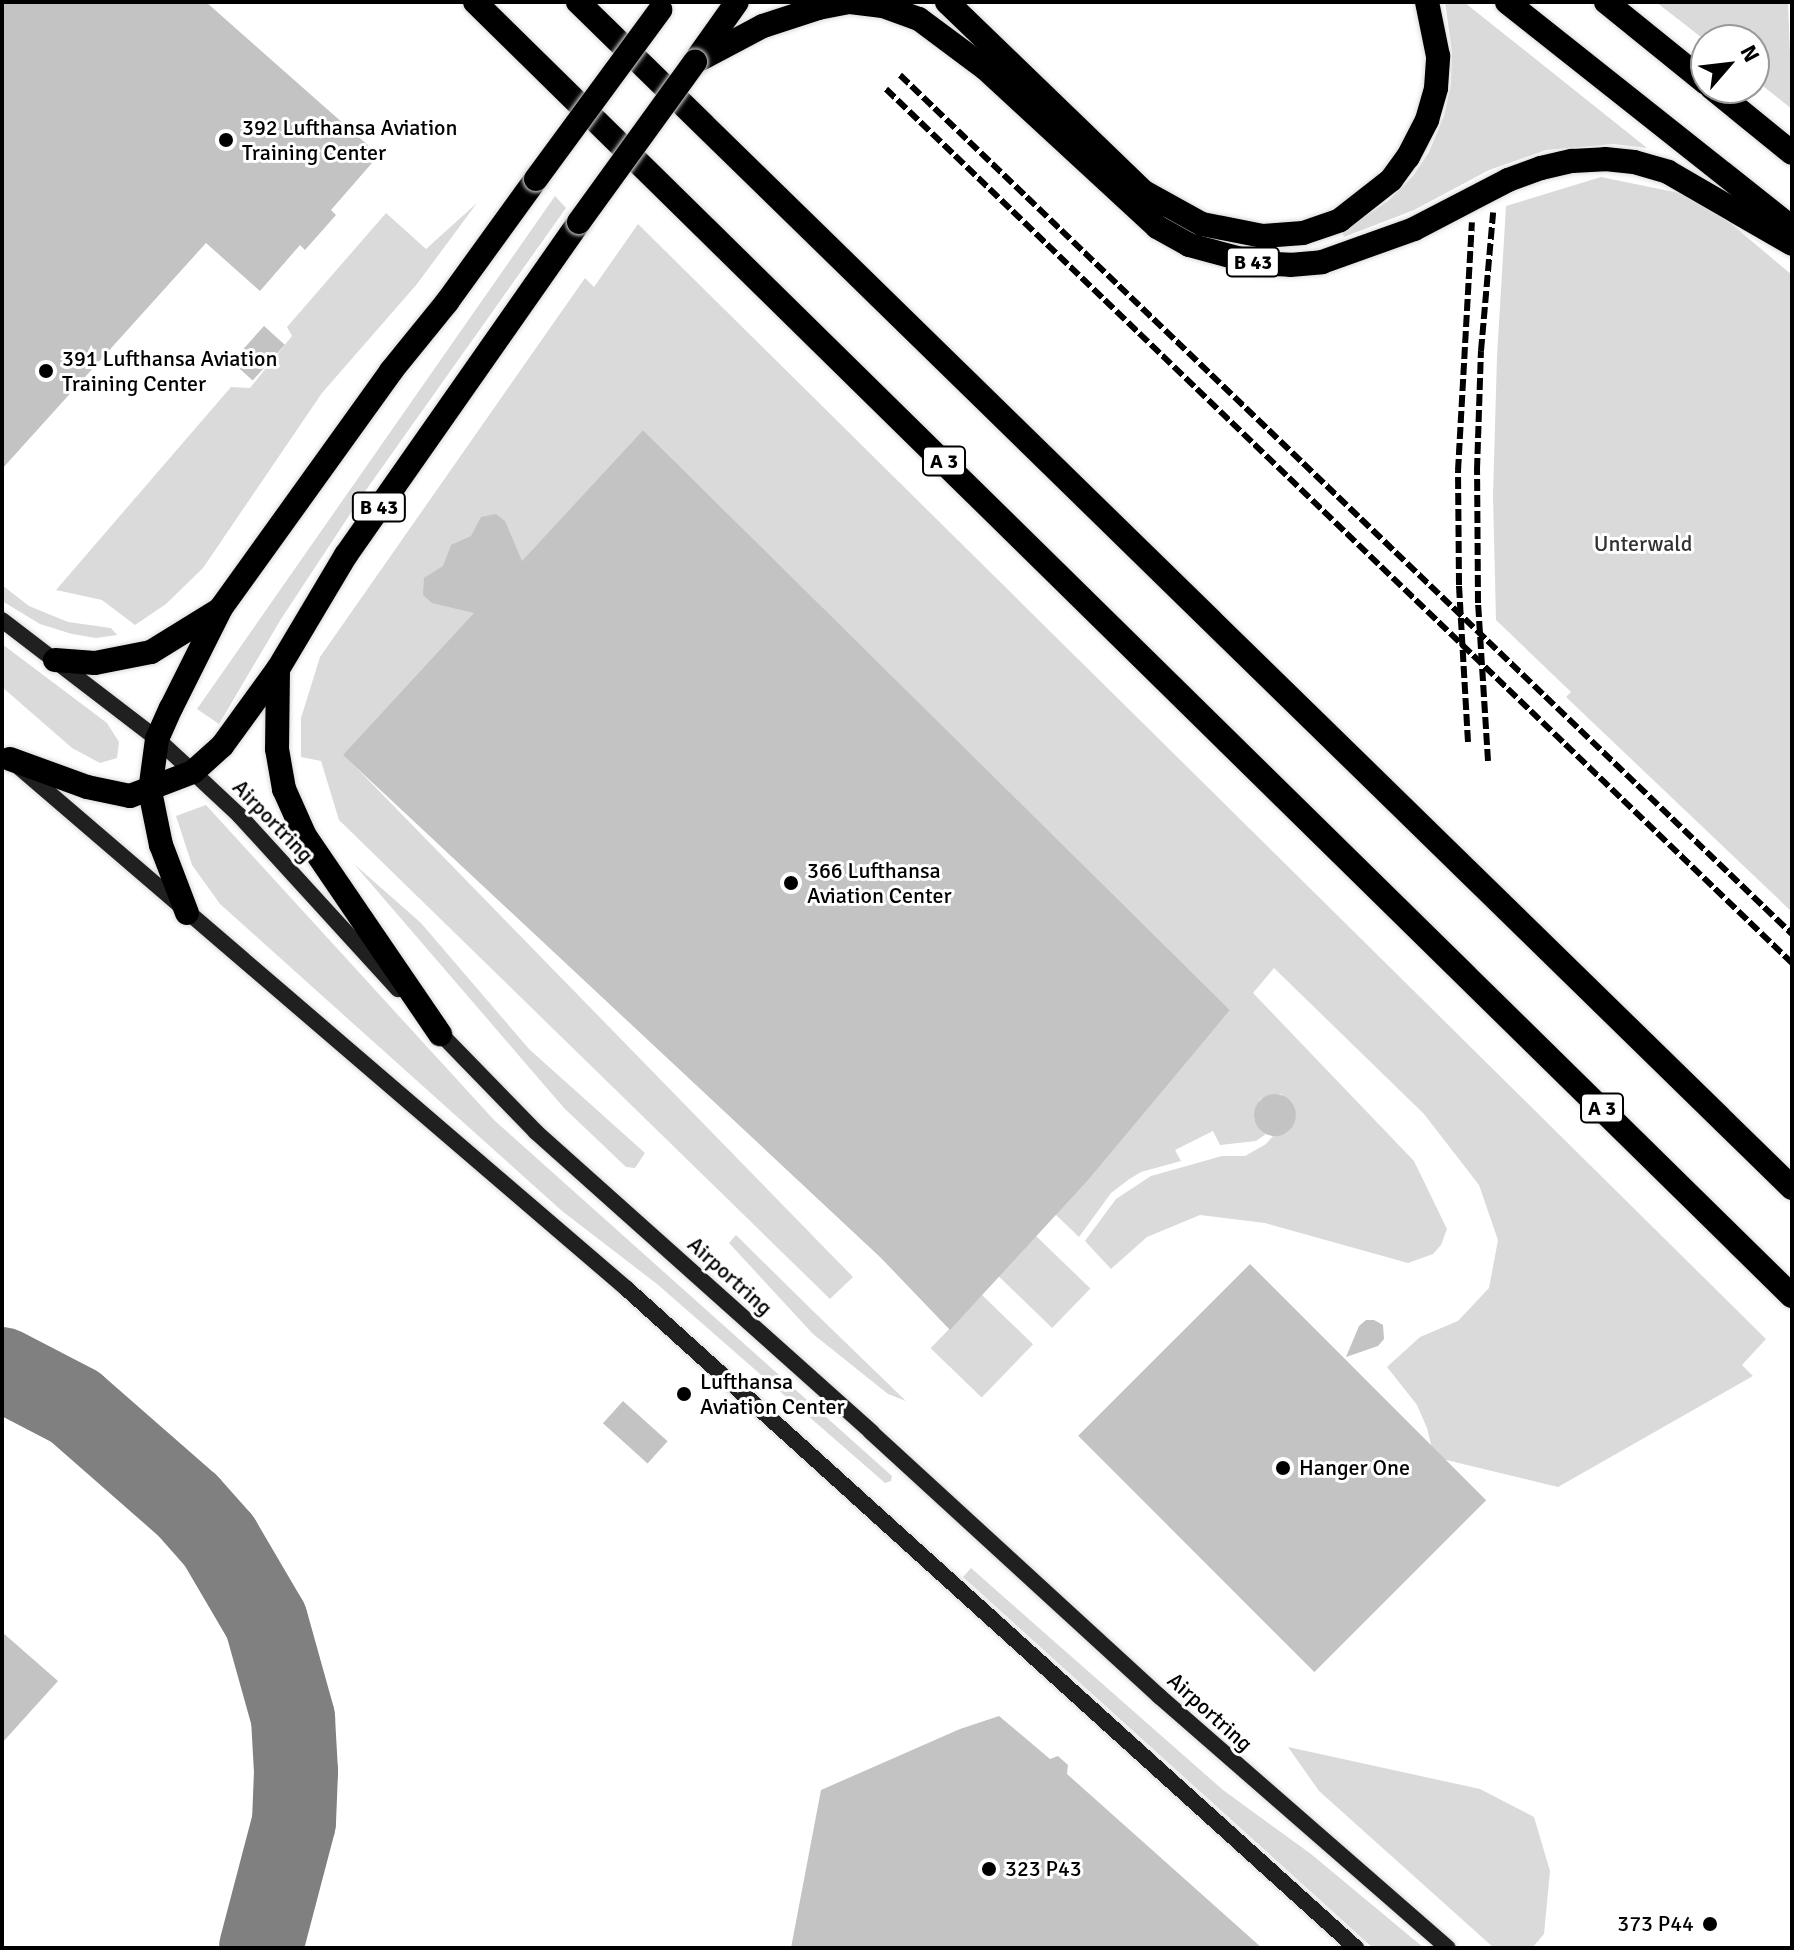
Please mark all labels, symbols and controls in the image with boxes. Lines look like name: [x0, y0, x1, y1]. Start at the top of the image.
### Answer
north arrow: [1690, 24, 1770, 104]
text: N: [1734, 40, 1765, 67]
place label: 392 Lufthansa Aviation Training Center: [242, 114, 458, 166]
marker: 392 Lufthansa Aviation Training Center: [217, 131, 235, 149]
road number: B 43: [1225, 246, 1281, 278]
place label: 391 Lufthansa Aviation Training Center: [62, 345, 278, 396]
marker: 391 Lufthansa Aviation Training Center: [37, 362, 55, 380]
road number: A 3: [922, 445, 966, 477]
road number: B 43: [351, 491, 407, 523]
park label: Unterwald: [1594, 531, 1692, 557]
street label: Airportring: [227, 774, 319, 868]
place label: 366 Lufthansa Aviation Center: [807, 857, 952, 908]
marker: 366 Lufthansa Aviation Center: [782, 874, 800, 892]
road number: A 3: [1580, 1092, 1624, 1124]
street label: Airportring: [682, 1231, 778, 1321]
place label: Lufthansa Aviation Center: [700, 1368, 845, 1420]
marker: Lufthansa Aviation Center: [675, 1385, 693, 1403]
place label: Hanger One: [1299, 1455, 1410, 1481]
marker: Hanger One: [1274, 1459, 1292, 1477]
street label: Airportring: [1162, 1667, 1258, 1757]
place label: 323 P43: [1005, 1856, 1082, 1882]
marker: 323 P43: [980, 1860, 998, 1878]
place label: 373 P44: [1617, 1911, 1694, 1937]
marker: 373 P44: [1701, 1915, 1719, 1933]

